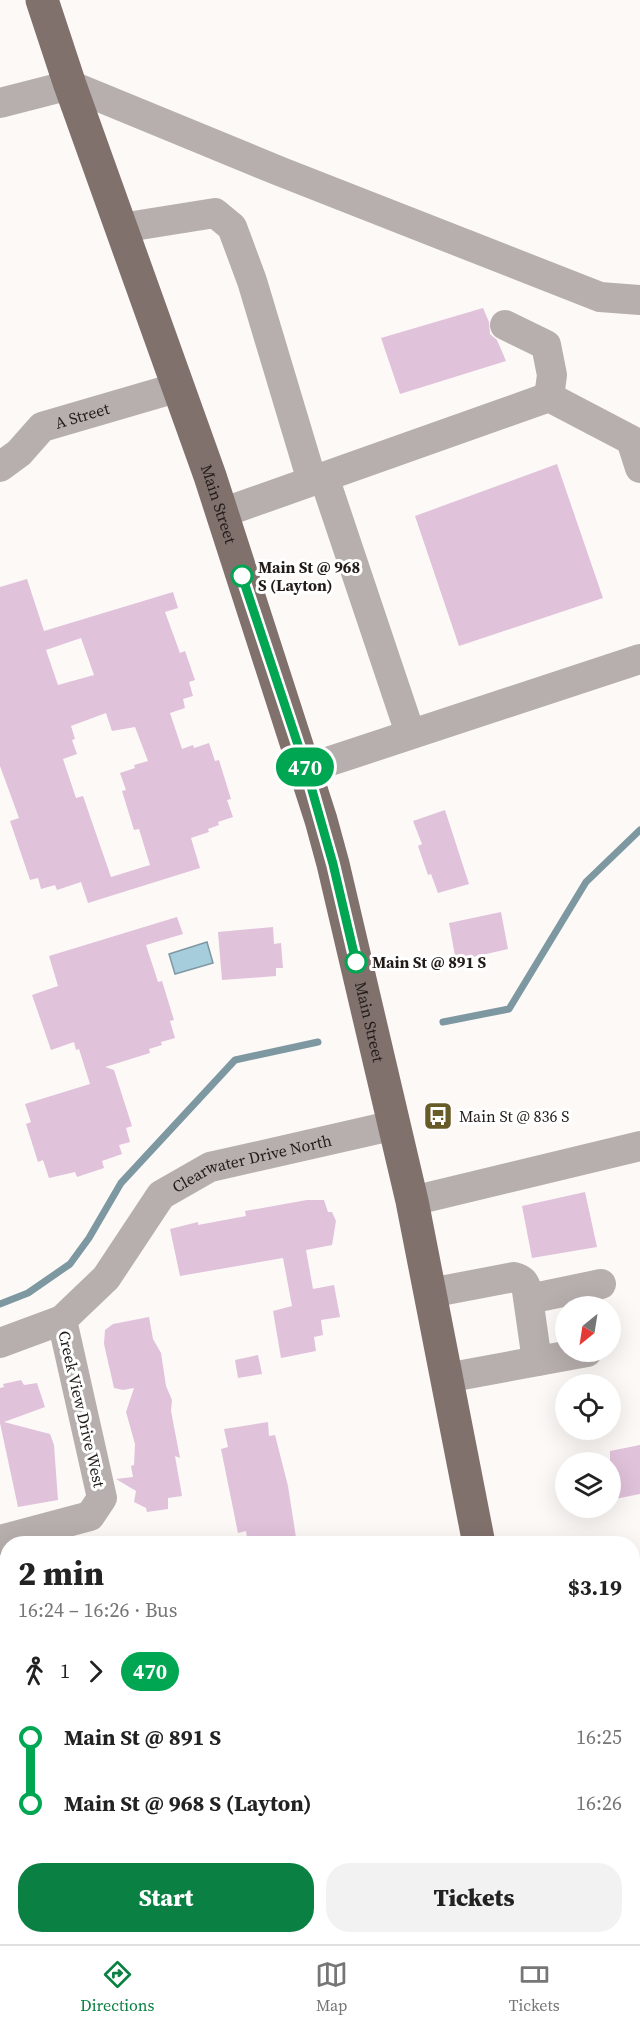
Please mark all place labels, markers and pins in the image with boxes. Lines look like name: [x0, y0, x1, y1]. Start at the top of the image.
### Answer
place label: Main St @ 968 S (Layton): [258, 556, 360, 596]
marker: Main St @ 968 S (Layton): [231, 565, 253, 587]
marker: Main St @ 891 S: [345, 951, 367, 973]
place label: Main St @ 891 S: [372, 951, 487, 973]
bus stop icon: Main St @ 836 S: [422, 1100, 454, 1132]
place label: Main St @ 836 S: [459, 1105, 569, 1127]

